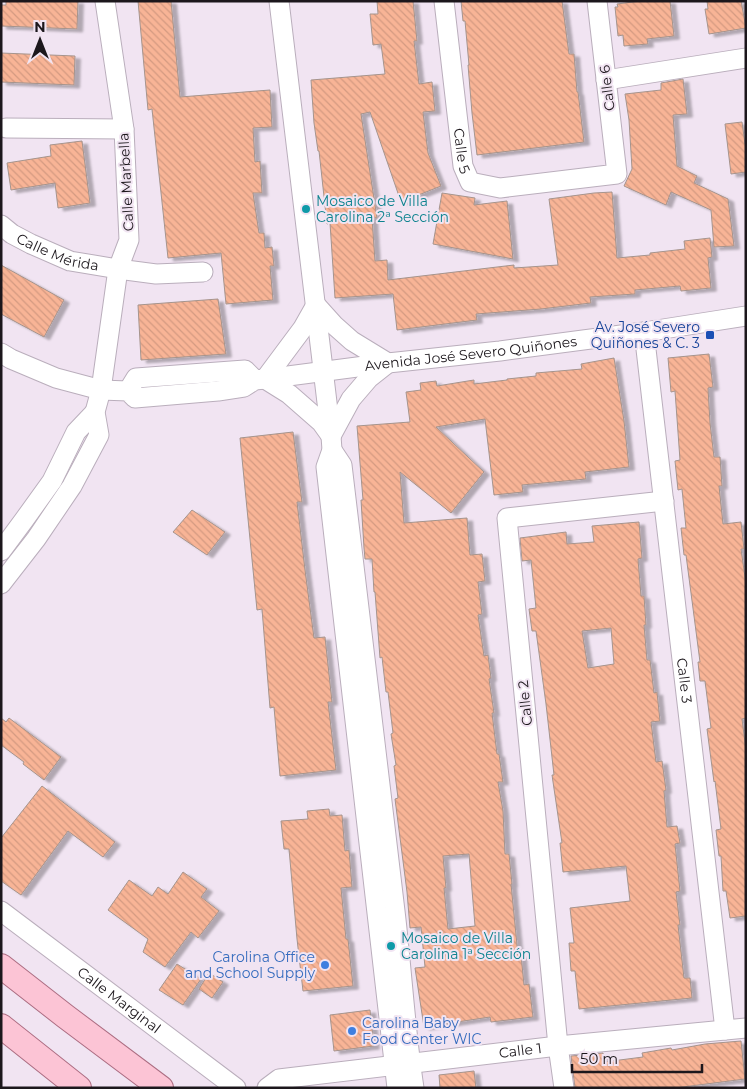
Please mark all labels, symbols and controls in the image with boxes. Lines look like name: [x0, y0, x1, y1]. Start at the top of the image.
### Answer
north arrow: [15, 15, 65, 65]
text: N: [34, 18, 46, 36]
street label: Calle 6: [595, 63, 619, 112]
street label: Calle 5: [450, 127, 474, 177]
street label: Calle Marbella: [114, 132, 138, 232]
place label: Mosaico de Villa Carolina 2ª Sección: [316, 192, 449, 226]
marker: Mosaico de Villa Carolina 2ª Sección: [300, 203, 312, 215]
street label: Calle Mérida: [14, 229, 100, 275]
place label: Av. José Severo Quiñones & C. 3: [591, 318, 700, 352]
marker: Av. José Severo Quiñones & C. 3: [704, 329, 716, 341]
street label: Avenida José Severo Quiñones: [363, 332, 578, 375]
street label: Calle 3: [673, 657, 696, 704]
street label: Calle 2: [514, 679, 536, 727]
place label: Mosaico de Villa Carolina 1ª Sección: [401, 929, 531, 963]
marker: Mosaico de Villa Carolina 1ª Sección: [385, 940, 397, 952]
place label: Carolina Office and School Supply: [185, 948, 315, 982]
marker: Carolina Office and School Supply: [319, 959, 331, 971]
street label: Calle Marginal: [74, 963, 164, 1037]
place label: Carolina Baby Food Center WIC: [362, 1014, 482, 1048]
marker: Carolina Baby Food Center WIC: [346, 1025, 358, 1037]
street label: Calle 1: [498, 1039, 543, 1062]
scale bar: [572, 1042, 702, 1074]
text: 50 m: [580, 1049, 618, 1068]

